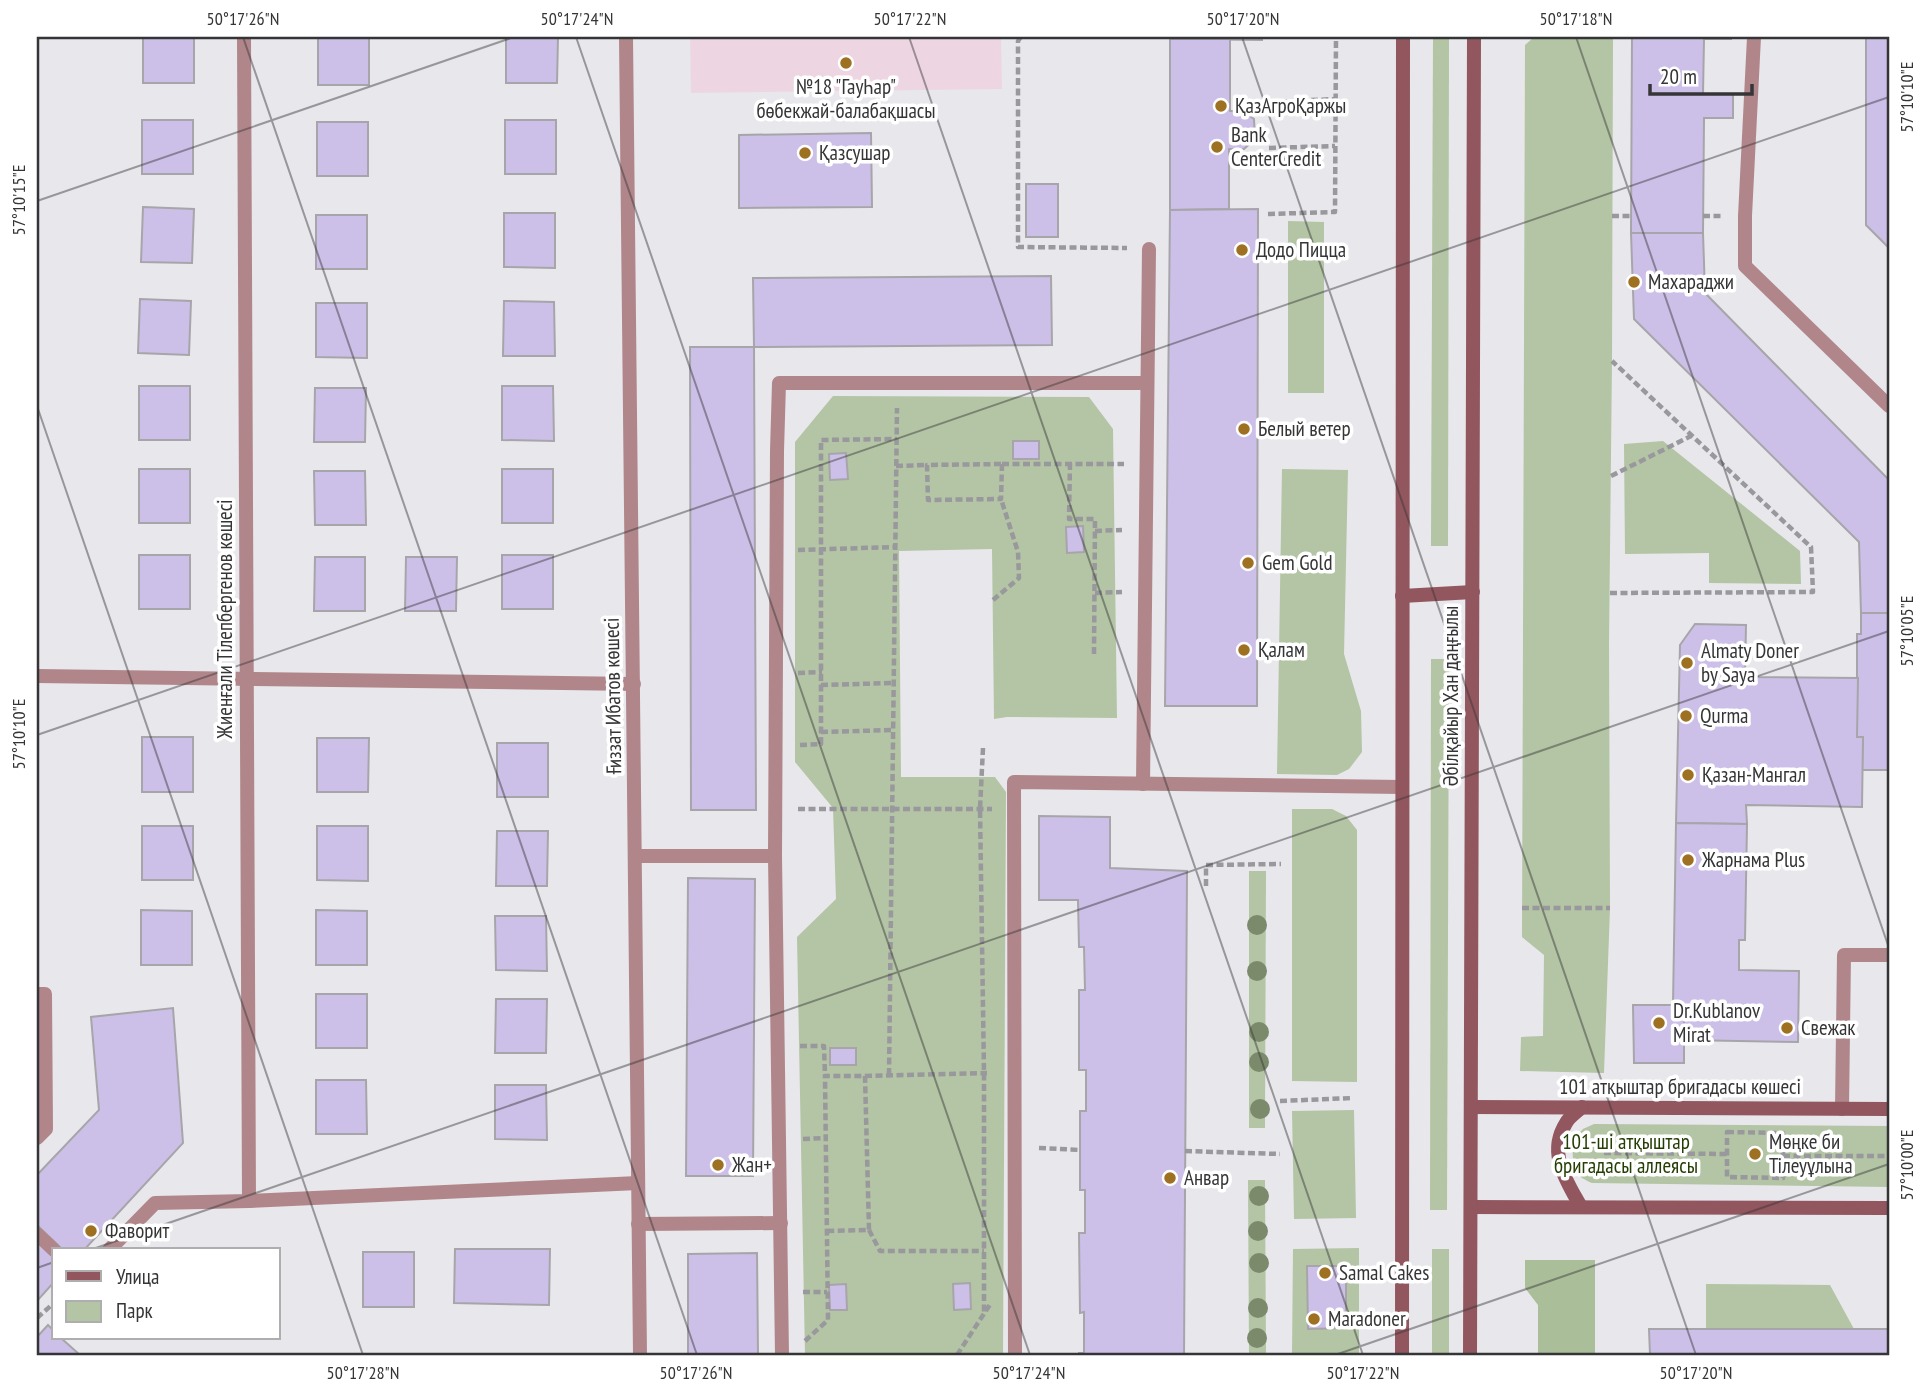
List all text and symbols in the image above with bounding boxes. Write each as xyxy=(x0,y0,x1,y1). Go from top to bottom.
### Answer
text: 50°17'26"N xyxy=(207,7,279,30)
text: 50°17'24"N xyxy=(541,7,613,30)
text: 50°17'22"N xyxy=(874,7,946,30)
text: 50°17'20"N xyxy=(1207,7,1279,30)
text: 50°17'18"N xyxy=(1540,7,1612,30)
scale bar xyxy=(1650,52,1751,96)
marker: №18 "ГауҺар" бөбекжай-балабақшасы xyxy=(838,55,854,71)
text: 57°10'10"E xyxy=(1895,62,1918,132)
text: 20 m xyxy=(1660,63,1697,90)
place label: №18 "ГауҺар" бөбекжай-балабақшасы xyxy=(756,73,936,124)
place label: ҚазАгроҚаржы xyxy=(1235,92,1346,119)
marker: ҚазАгроҚаржы xyxy=(1213,98,1229,114)
place label: Bank CenterCredit xyxy=(1231,121,1321,172)
place label: Қазсушар xyxy=(819,139,891,166)
marker: Bank CenterCredit xyxy=(1209,139,1225,155)
marker: Қазсушар xyxy=(797,145,813,161)
text: 57°10'15"E xyxy=(7,165,30,235)
place label: Додо Пицца xyxy=(1256,236,1346,263)
marker: Додо Пицца xyxy=(1234,242,1250,258)
place label: Махараджи xyxy=(1648,268,1734,295)
marker: Махараджи xyxy=(1626,274,1642,290)
place label: Белый ветер xyxy=(1258,415,1351,442)
marker: Белый ветер xyxy=(1236,421,1252,437)
street label: Жиенғали Тілепбергенов көшесі xyxy=(211,499,238,740)
place label: Gem Gold xyxy=(1262,549,1333,576)
marker: Gem Gold xyxy=(1240,555,1256,571)
text: 57°10'05"E xyxy=(1895,596,1918,666)
street label: Әбілқайыр Хан даңғылы xyxy=(1437,606,1464,786)
street label: Ғиззат Ибатов көшесі xyxy=(598,617,627,775)
place label: Қалам xyxy=(1258,636,1305,663)
place label: Almaty Doner by Saya xyxy=(1701,637,1799,688)
marker: Қалам xyxy=(1236,642,1252,658)
marker: Almaty Doner by Saya xyxy=(1679,655,1695,671)
text: 57°10'10"E xyxy=(7,699,30,769)
place label: Qurma xyxy=(1700,702,1748,729)
marker: Qurma xyxy=(1678,708,1694,724)
place label: Қазан-Мангал xyxy=(1702,761,1806,788)
marker: Қазан-Мангал xyxy=(1680,767,1696,783)
place label: Жарнама Plus xyxy=(1701,846,1805,873)
marker: Жарнама Plus xyxy=(1680,852,1696,868)
place label: Dr.Kublanov Mirat xyxy=(1673,997,1761,1048)
place label: Свежак xyxy=(1801,1014,1855,1041)
marker: Dr.Kublanov Mirat xyxy=(1651,1015,1667,1031)
marker: Свежак xyxy=(1779,1020,1795,1036)
street label: 101 атқыштар бригадасы көшесі xyxy=(1559,1073,1801,1100)
park label: 101-ші атқыштар бригадасы аллеясы xyxy=(1554,1128,1698,1179)
place label: Мөңке би Тілеуұлына xyxy=(1769,1128,1853,1179)
text: 57°10'00"E xyxy=(1895,1130,1918,1200)
marker: Мөңке би Тілеуұлына xyxy=(1747,1146,1763,1162)
place label: Жан+ xyxy=(731,1151,772,1178)
marker: Жан+ xyxy=(710,1157,726,1173)
place label: Анвар xyxy=(1184,1164,1229,1191)
marker: Анвар xyxy=(1162,1170,1178,1186)
place label: Фаворит xyxy=(105,1217,170,1244)
marker: Фаворит xyxy=(83,1223,99,1239)
legend xyxy=(52,1248,280,1340)
place label: Samal Cakes xyxy=(1339,1259,1429,1286)
text: Улица xyxy=(116,1263,159,1290)
marker: Samal Cakes xyxy=(1317,1265,1333,1281)
text: Парк xyxy=(116,1297,153,1324)
place label: Maradoner xyxy=(1328,1305,1406,1332)
marker: Maradoner xyxy=(1306,1311,1322,1327)
text: 50°17'28"N xyxy=(327,1361,399,1384)
text: 50°17'26"N xyxy=(660,1361,732,1384)
text: 50°17'24"N xyxy=(993,1361,1065,1384)
text: 50°17'22"N xyxy=(1327,1361,1399,1384)
text: 50°17'20"N xyxy=(1660,1361,1732,1384)

